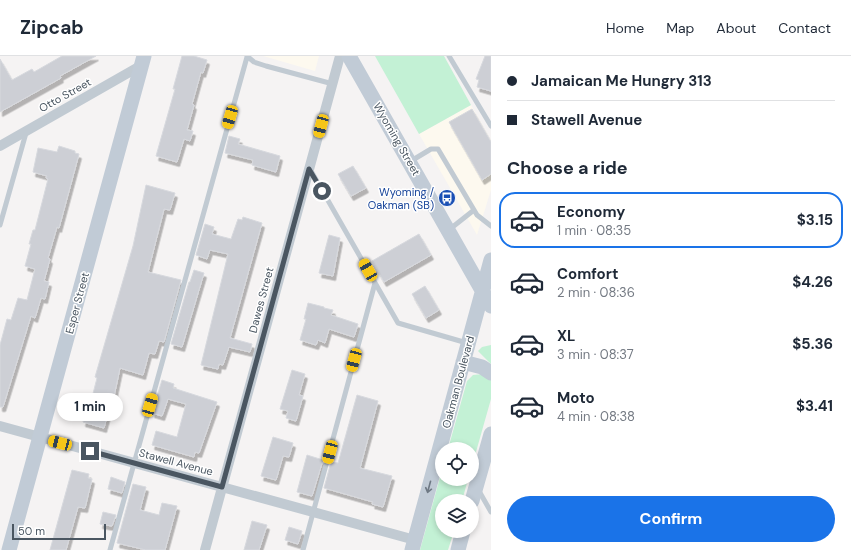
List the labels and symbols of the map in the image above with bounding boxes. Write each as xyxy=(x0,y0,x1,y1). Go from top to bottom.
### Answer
street label: Otto Street xyxy=(36,75,94,115)
street label: Wyoming Street xyxy=(370,100,424,178)
car xyxy=(221,104,239,130)
car xyxy=(312,113,330,139)
route start xyxy=(313,182,331,200)
place label: Wyoming / Oakman (SB) xyxy=(368,185,434,212)
bus stop icon: Wyoming / Oakman (SB) xyxy=(437,188,457,208)
car xyxy=(357,257,379,283)
street label: Dawes Street xyxy=(246,266,276,334)
street label: Esper Street xyxy=(62,271,92,335)
street label: Oakman Boulevard xyxy=(439,334,477,430)
car xyxy=(345,347,363,373)
car xyxy=(141,392,159,418)
callout: 1 min xyxy=(57,393,123,421)
car xyxy=(47,434,73,452)
car xyxy=(321,439,339,465)
route end xyxy=(81,442,99,460)
street label: Stawell Avenue xyxy=(137,445,215,479)
one-way arrow xyxy=(425,480,432,493)
scale bar xyxy=(12,522,106,541)

